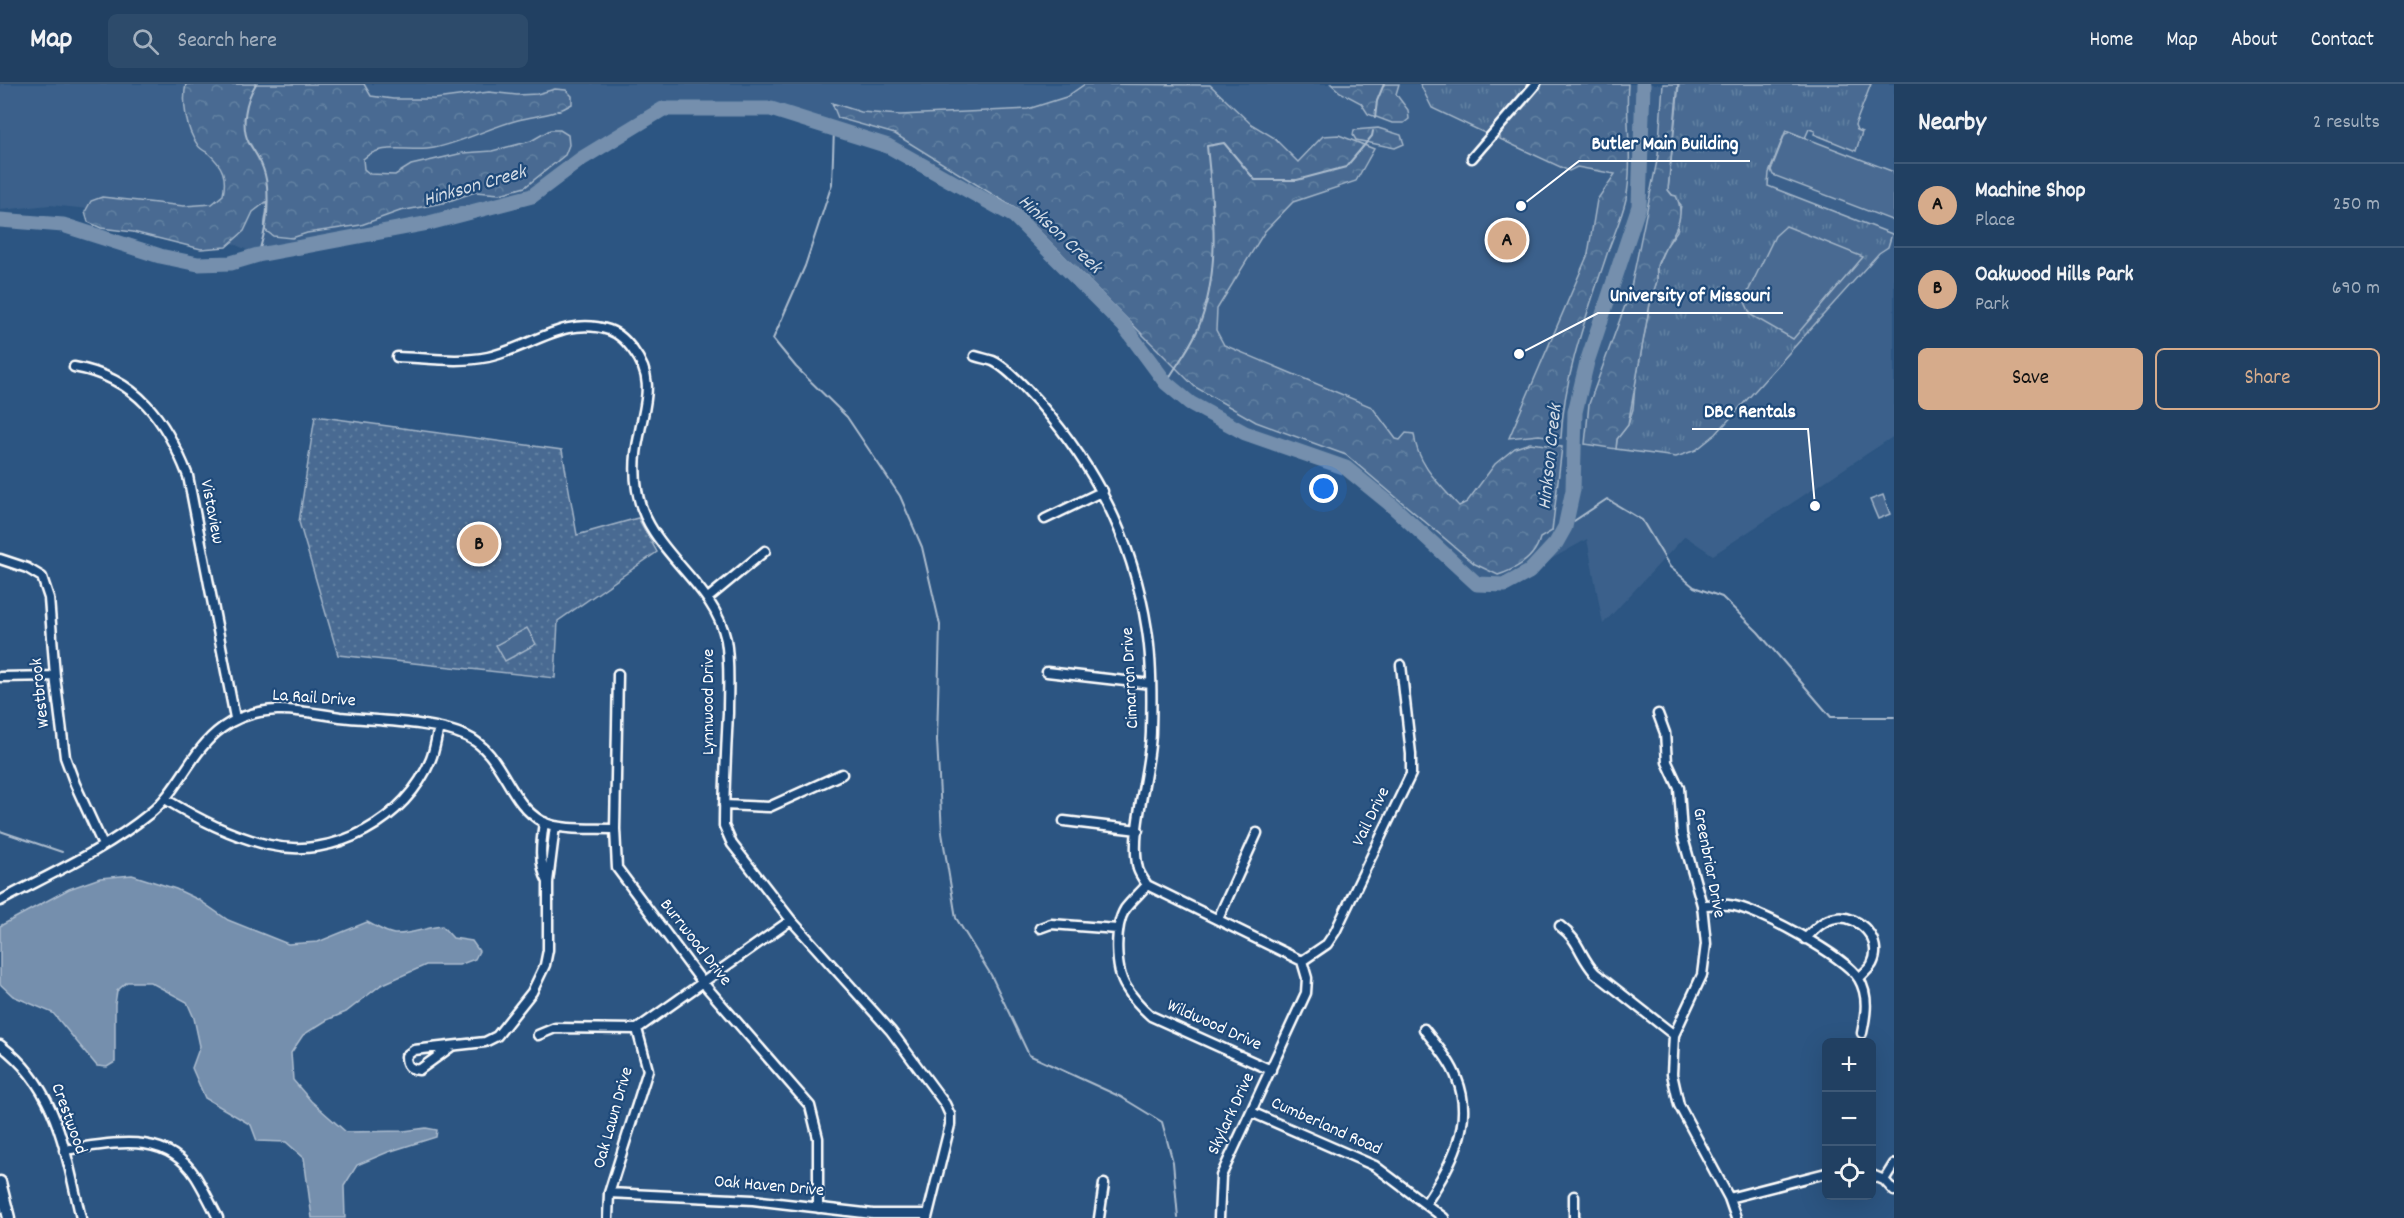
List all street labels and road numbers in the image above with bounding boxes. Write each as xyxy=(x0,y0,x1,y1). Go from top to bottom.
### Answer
street label: Vistaview xyxy=(193,478,229,546)
street label: Cimarron Drive xyxy=(1116,627,1146,729)
street label: Lynnwood Drive xyxy=(697,649,722,755)
street label: Westbrook xyxy=(25,657,57,729)
street label: La Rail Drive xyxy=(271,684,357,714)
street label: Vail Drive xyxy=(1347,783,1397,851)
street label: Greenbriar Drive xyxy=(1685,806,1731,920)
street label: Burrwood Drive xyxy=(653,894,737,992)
street label: Wildwood Drive xyxy=(1163,994,1265,1058)
street label: Oak Lawn Drive xyxy=(588,1064,640,1172)
street label: Skylark Drive xyxy=(1202,1069,1262,1159)
street label: Crestwood xyxy=(44,1080,92,1158)
street label: Cumberland Road xyxy=(1267,1091,1385,1163)
street label: Oak Haven Drive xyxy=(713,1170,825,1204)

